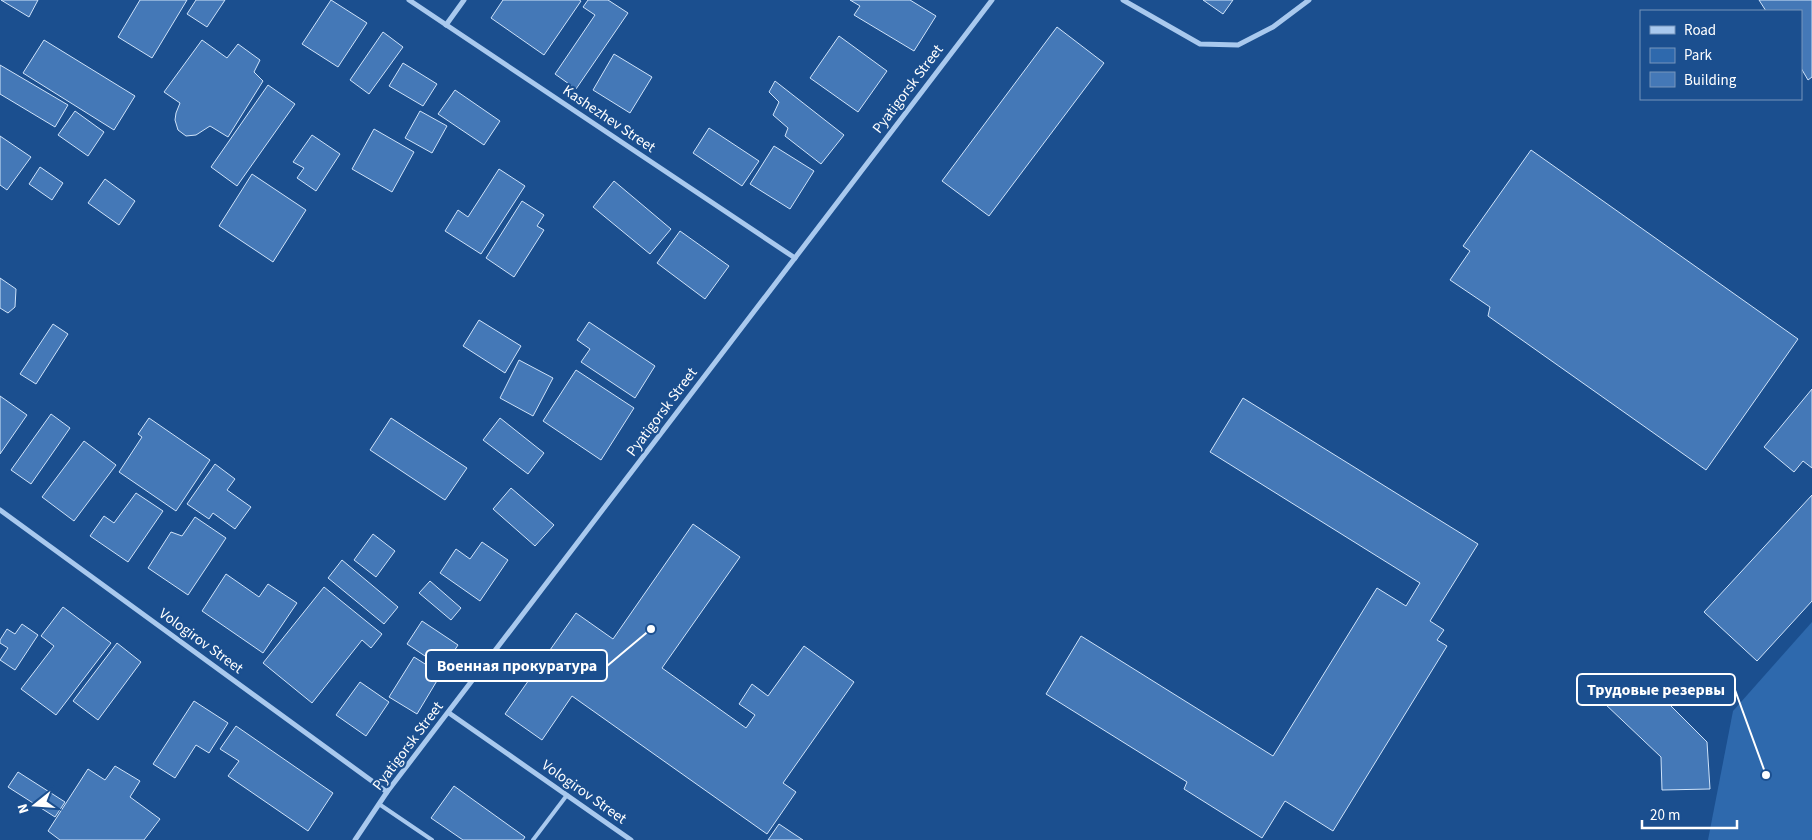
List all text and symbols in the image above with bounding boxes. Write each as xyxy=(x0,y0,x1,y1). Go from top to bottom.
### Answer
legend xyxy=(1640,10,1802,100)
text: Road xyxy=(1684,20,1716,41)
street label: Pyatigorsk Street xyxy=(868,40,948,138)
text: Park xyxy=(1684,45,1713,66)
text: Building xyxy=(1684,70,1737,91)
street label: Kashezhev Street xyxy=(558,80,660,158)
street label: Pyatigorsk Street xyxy=(622,363,702,461)
street label: Vologirov Street xyxy=(155,603,247,679)
callout: Военная прокуратура xyxy=(426,650,607,681)
text: Военная прокуратура xyxy=(437,655,597,677)
callout: Трудовые резервы xyxy=(1577,674,1735,705)
text: Трудовые резервы xyxy=(1587,679,1725,701)
street label: Pyatigorsk Street xyxy=(368,697,448,795)
street label: Vologirov Street xyxy=(537,755,631,829)
north arrow xyxy=(10,780,60,830)
scale bar xyxy=(1642,798,1737,830)
text: N xyxy=(13,801,34,816)
text: 20 m xyxy=(1650,805,1680,826)

